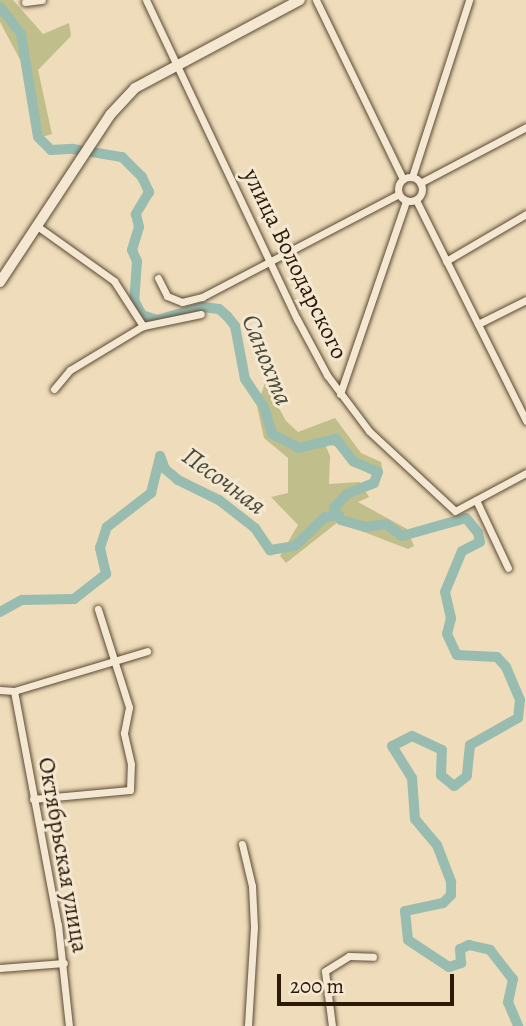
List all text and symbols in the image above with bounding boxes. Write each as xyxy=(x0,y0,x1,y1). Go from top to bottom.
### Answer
street label: улица Володарского xyxy=(236,164,354,364)
water label: Санохта xyxy=(235,310,299,410)
water label: Песочная xyxy=(176,440,272,522)
street label: Октябрьская улица xyxy=(32,755,94,955)
scale bar xyxy=(281,960,458,1004)
text: 200 m xyxy=(290,972,344,1000)

